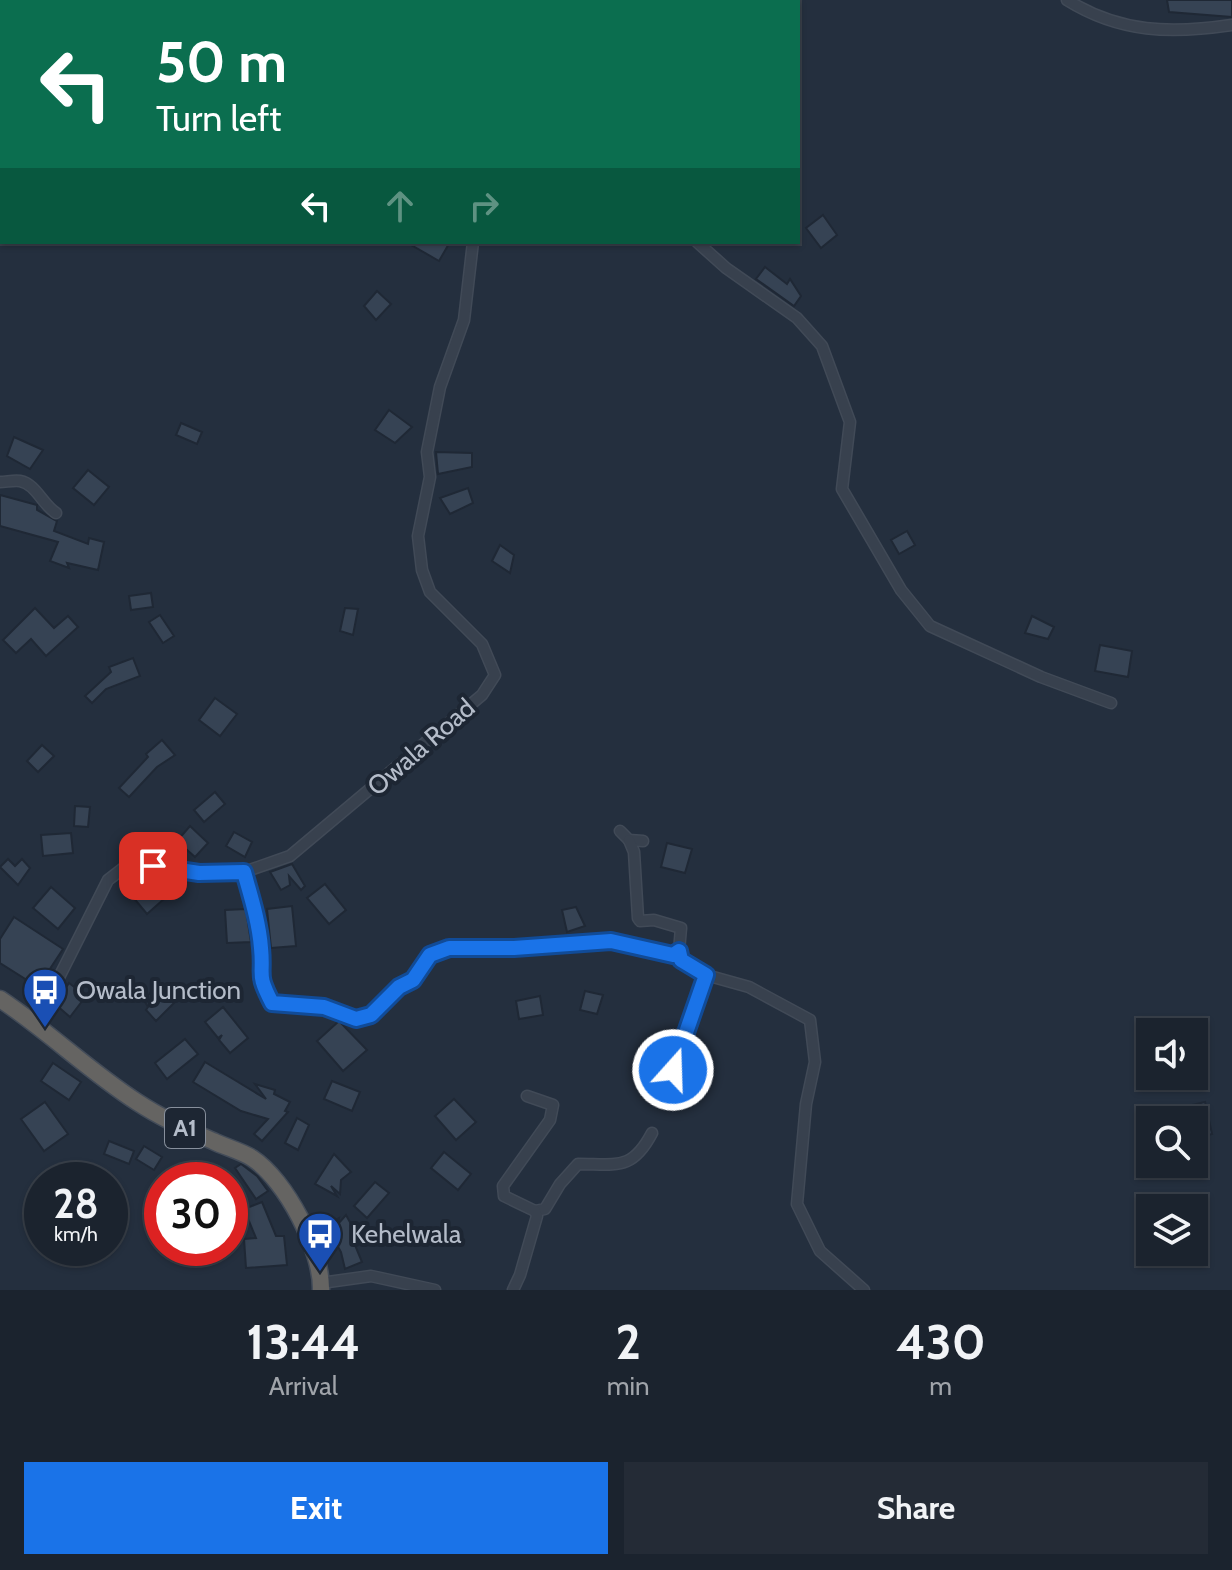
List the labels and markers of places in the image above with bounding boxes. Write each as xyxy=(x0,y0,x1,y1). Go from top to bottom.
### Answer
pin xyxy=(119,832,187,900)
bus stop icon: Owala Junction xyxy=(21,966,69,1029)
place label: Owala Junction xyxy=(76,974,241,1006)
bus stop icon: Kehelwala xyxy=(296,1210,344,1273)
place label: Kehelwala xyxy=(351,1218,462,1250)

